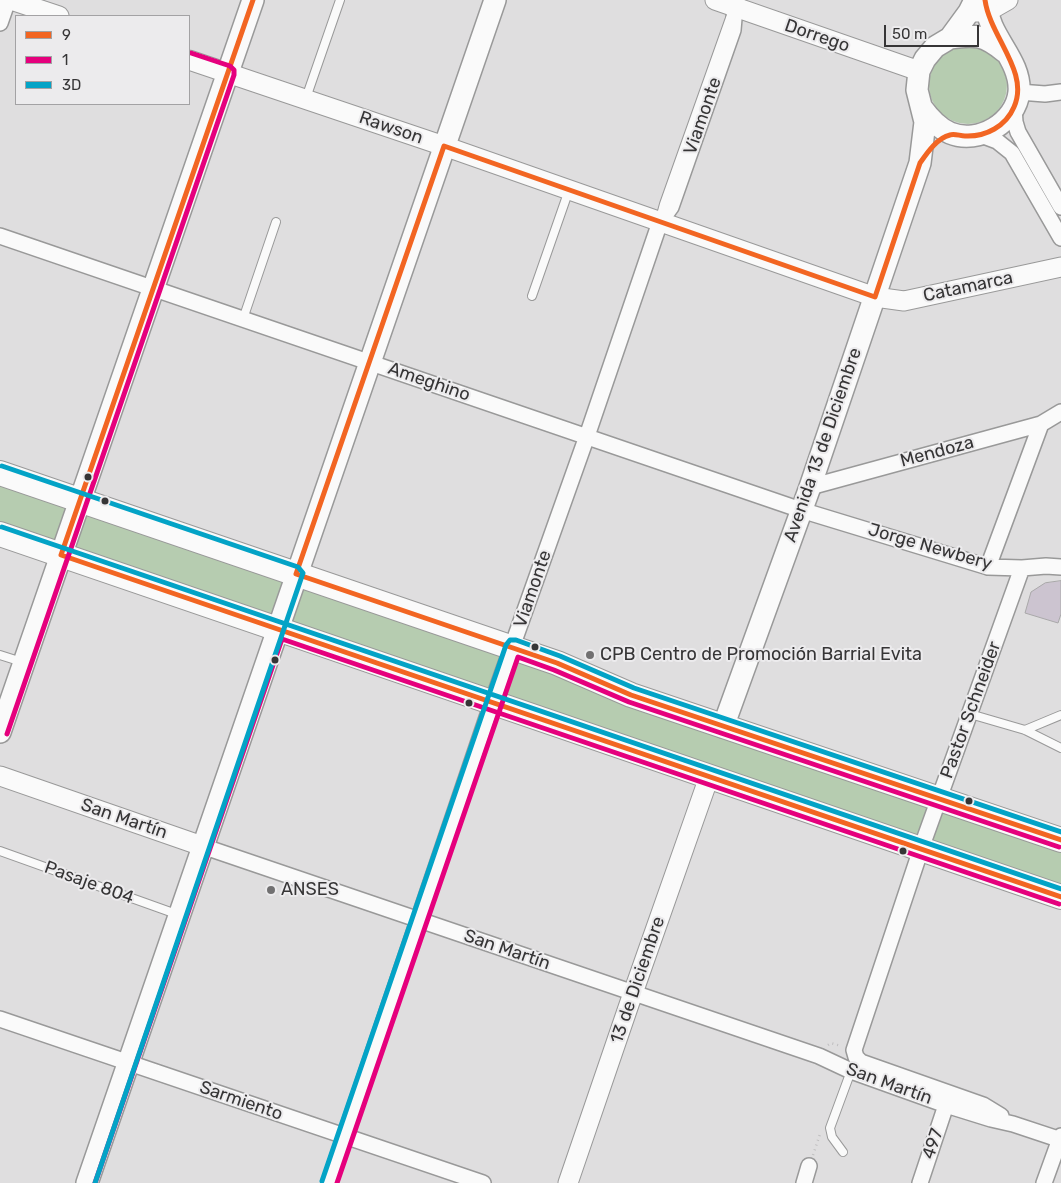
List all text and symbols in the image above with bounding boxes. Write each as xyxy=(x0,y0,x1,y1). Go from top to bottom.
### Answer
legend xyxy=(15,15,190,105)
street label: Dorrego xyxy=(782,15,852,57)
scale bar xyxy=(886,15,981,47)
text: 50 m xyxy=(892,25,927,43)
text: 9 xyxy=(62,26,71,44)
text: 1 xyxy=(62,51,68,69)
street label: Viamonte xyxy=(680,75,726,157)
text: 3D xyxy=(62,76,81,94)
street label: Rawson xyxy=(356,107,426,149)
street label: Catamarca xyxy=(921,267,1015,307)
street label: Avenida 13 de Diciembre xyxy=(780,345,866,545)
street label: Ameghino xyxy=(385,358,473,406)
street label: Mendoza xyxy=(898,432,976,472)
unlabelled marker xyxy=(83,472,93,482)
unlabelled marker xyxy=(100,496,110,506)
street label: Jorge Newbery xyxy=(866,519,994,575)
street label: Viamonte xyxy=(510,548,556,630)
street label: Pastor Schneider xyxy=(936,639,1006,781)
unlabelled marker xyxy=(530,642,540,652)
place label: CPB Centro de Promoción Barrial Evita xyxy=(600,644,922,666)
marker: CPB Centro de Promoción Barrial Evita xyxy=(584,649,596,661)
unlabelled marker xyxy=(270,655,280,665)
unlabelled marker xyxy=(464,698,474,708)
street label: San Martín xyxy=(78,794,170,844)
unlabelled marker xyxy=(964,796,974,806)
unlabelled marker xyxy=(898,846,908,856)
street label: Pasaje 804 xyxy=(41,857,137,909)
place label: ANSES xyxy=(281,879,339,901)
marker: ANSES xyxy=(265,884,277,896)
street label: 13 de Diciembre xyxy=(606,914,670,1046)
street label: San Martín xyxy=(461,925,553,975)
street label: San Martín xyxy=(843,1058,935,1110)
street label: Sarmiento xyxy=(197,1077,285,1125)
street label: 497 xyxy=(918,1126,948,1162)

